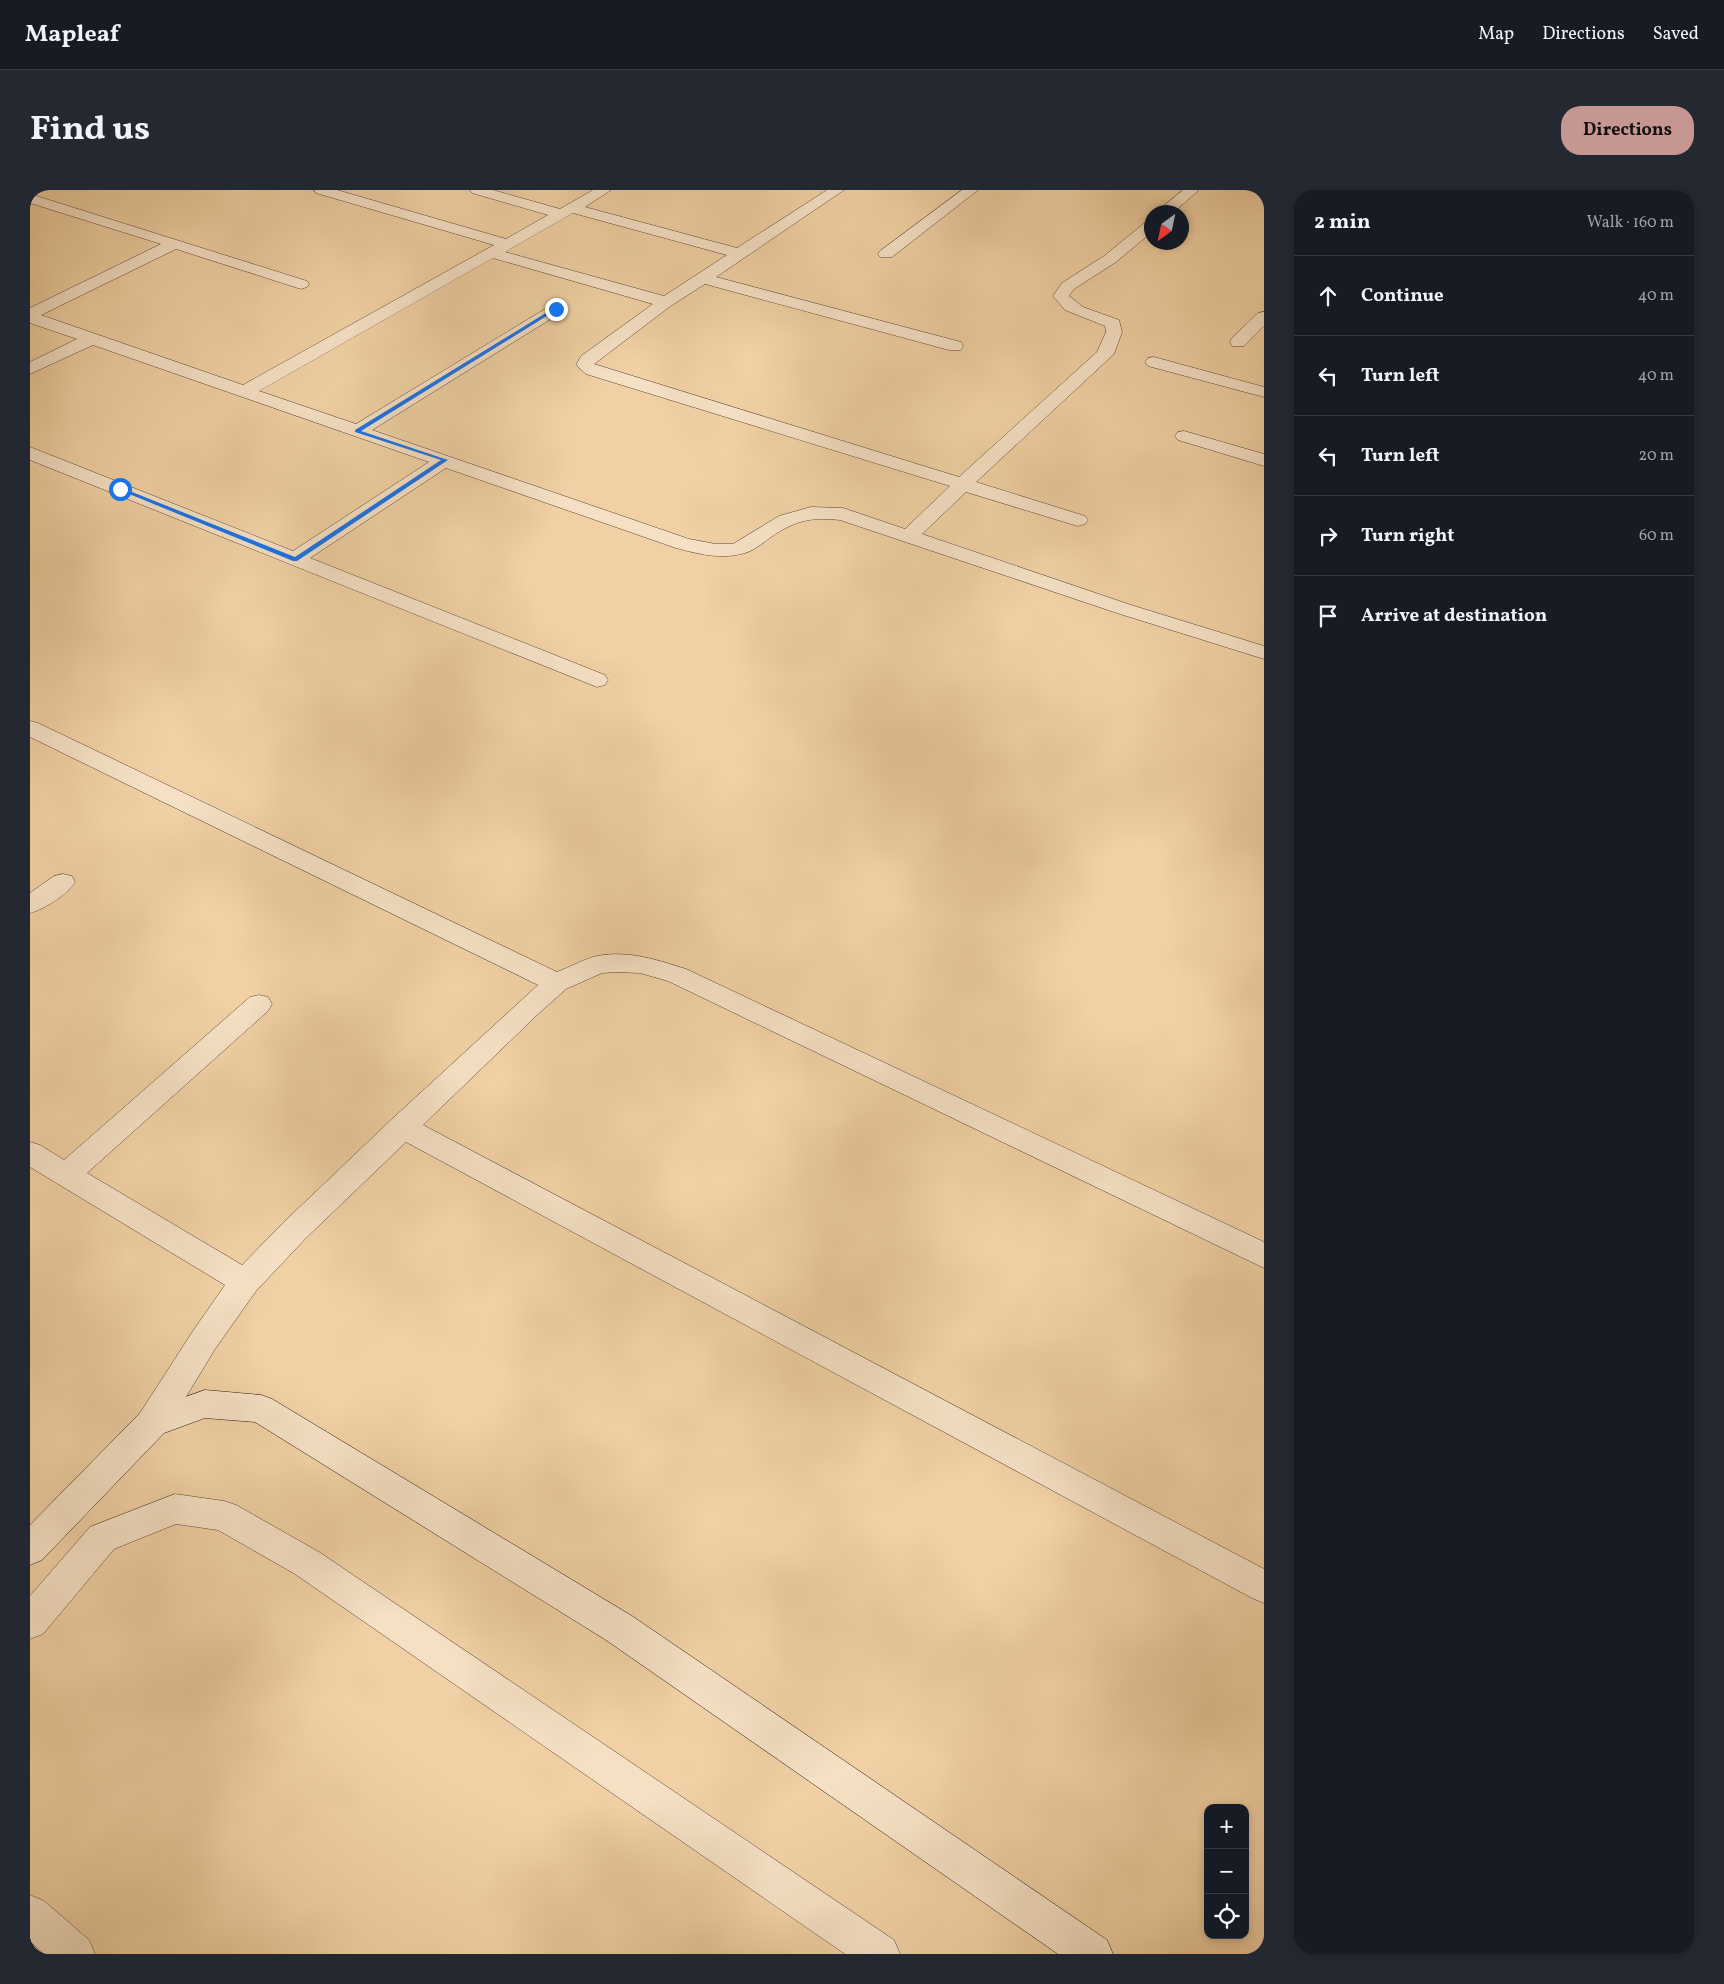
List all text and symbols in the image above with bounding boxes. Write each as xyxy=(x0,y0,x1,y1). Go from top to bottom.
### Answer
text: Mapleaf xyxy=(25,18,119,52)
text: Map xyxy=(1478,22,1514,47)
text: Directions xyxy=(1542,22,1625,47)
text: Saved xyxy=(1653,22,1699,47)
text: Find us xyxy=(30,106,150,154)
button: Directions xyxy=(1561,106,1694,155)
north arrow xyxy=(1144,205,1189,250)
text: 2 min xyxy=(1314,208,1371,237)
text: Walk · 160 m xyxy=(1587,212,1674,234)
icon: ahead xyxy=(1314,282,1342,310)
text: Continue xyxy=(1361,283,1444,309)
text: 40 m xyxy=(1638,285,1674,307)
route end xyxy=(545,298,568,321)
icon: left xyxy=(1314,362,1342,390)
text: Turn left xyxy=(1361,363,1440,389)
text: 40 m xyxy=(1638,365,1674,387)
icon: left xyxy=(1314,442,1342,470)
text: Turn left xyxy=(1361,443,1440,469)
text: 20 m xyxy=(1639,445,1674,467)
route start xyxy=(109,478,132,501)
icon: right xyxy=(1314,522,1342,550)
text: Turn right xyxy=(1361,523,1454,549)
text: 60 m xyxy=(1639,525,1674,547)
icon: arrive xyxy=(1314,602,1342,630)
text: Arrive at destination xyxy=(1361,603,1547,629)
map controls xyxy=(1204,1804,1249,1939)
button: + xyxy=(1204,1804,1249,1849)
button: − xyxy=(1204,1849,1249,1894)
button: locate xyxy=(1204,1894,1249,1939)

